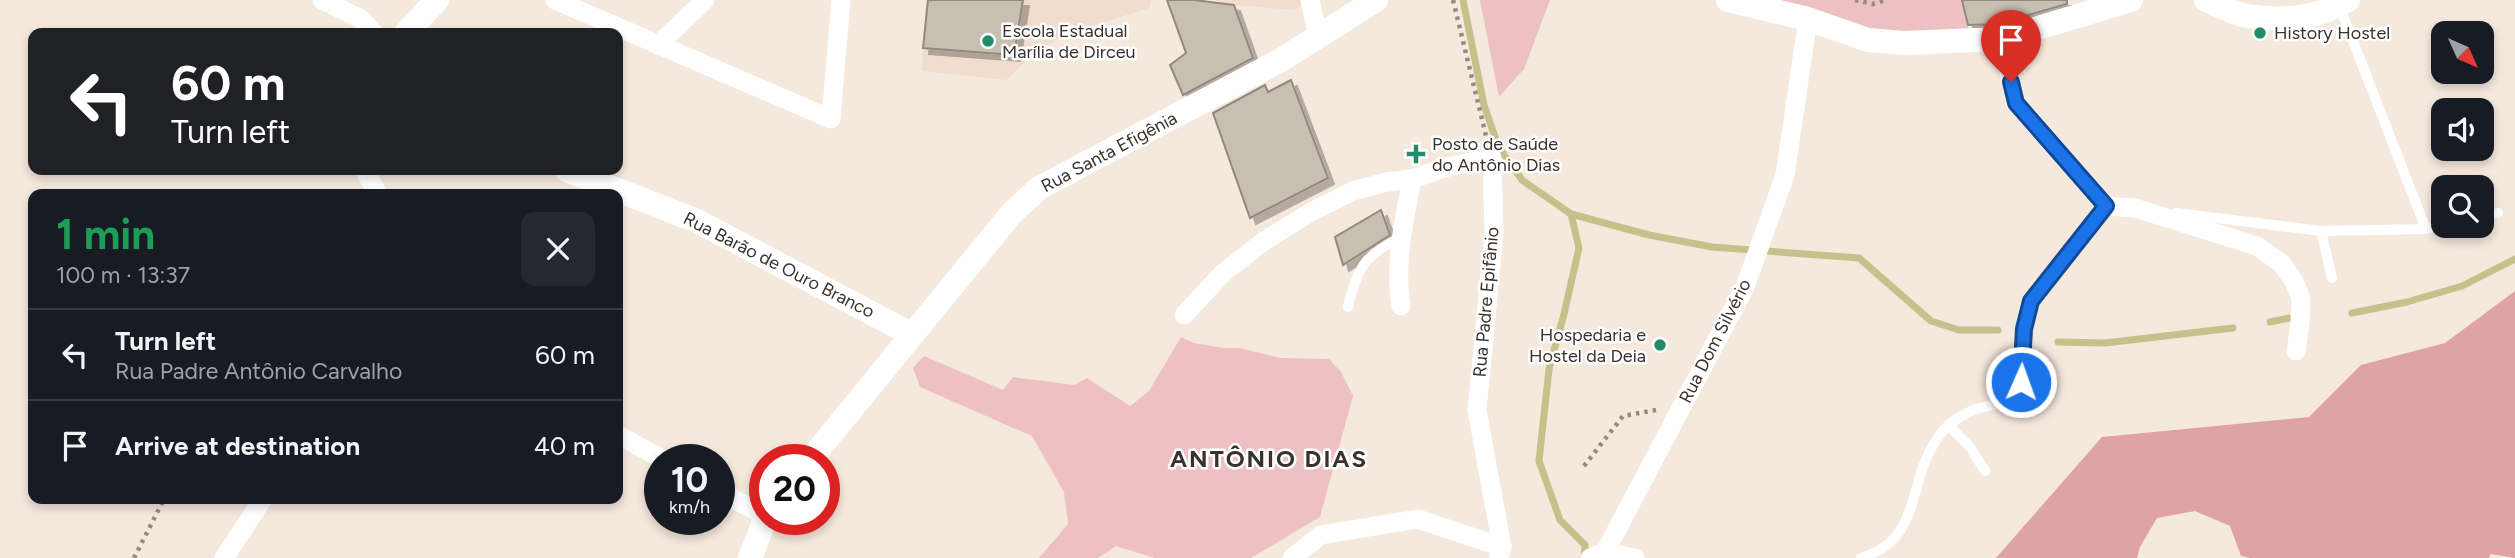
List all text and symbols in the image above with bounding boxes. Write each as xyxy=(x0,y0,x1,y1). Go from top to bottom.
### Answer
pin xyxy=(1981,10,2041,82)
place label: Escola Estadual Marília de Dirceu xyxy=(1002,20,1136,63)
icon: arrive xyxy=(1992,21,2030,59)
north arrow xyxy=(2431,21,2494,84)
map controls xyxy=(2431,21,2494,238)
place label: History Hostel xyxy=(2274,22,2390,44)
marker: History Hostel xyxy=(2252,25,2268,41)
marker: Escola Estadual Marília de Dirceu xyxy=(980,33,996,49)
text: 60 m xyxy=(171,53,286,112)
icon: left xyxy=(56,56,147,147)
button: sound xyxy=(2431,98,2494,161)
street label: Rua Santa Efigênia xyxy=(1037,107,1181,197)
text: Turn left xyxy=(171,113,290,151)
place label: Posto de Saúde do Antônio Dias xyxy=(1432,133,1560,176)
marker: Posto de Saúde do Antônio Dias xyxy=(1406,144,1426,164)
button: search xyxy=(2431,175,2494,238)
street label: Rua Barão de Ouro Branco xyxy=(680,207,878,323)
text: 1 min xyxy=(56,209,155,260)
button: close xyxy=(521,212,595,286)
street label: Rua Padre Epifânio xyxy=(1468,226,1504,378)
text: 100 m · 13:37 xyxy=(56,261,190,289)
street label: Rua Dom Silvério xyxy=(1674,275,1756,407)
place label: Hospedaria e Hostel da Deia xyxy=(1529,324,1646,367)
text: Turn left xyxy=(115,325,216,357)
icon: left xyxy=(56,336,94,374)
marker: Hospedaria e Hostel da Deia xyxy=(1652,337,1668,353)
text: 60 m xyxy=(535,339,595,371)
position arrow xyxy=(1984,345,2058,419)
text: Rua Padre Antônio Carvalho xyxy=(115,357,402,385)
icon: arrive xyxy=(56,427,94,465)
text: Arrive at destination xyxy=(115,430,360,462)
text: 40 m xyxy=(534,430,595,462)
speed limit sign: 20 xyxy=(749,444,840,535)
district label: ANTÔNIO DIAS xyxy=(1170,444,1368,473)
text: 10 xyxy=(671,459,708,501)
text: km/h xyxy=(669,496,710,518)

